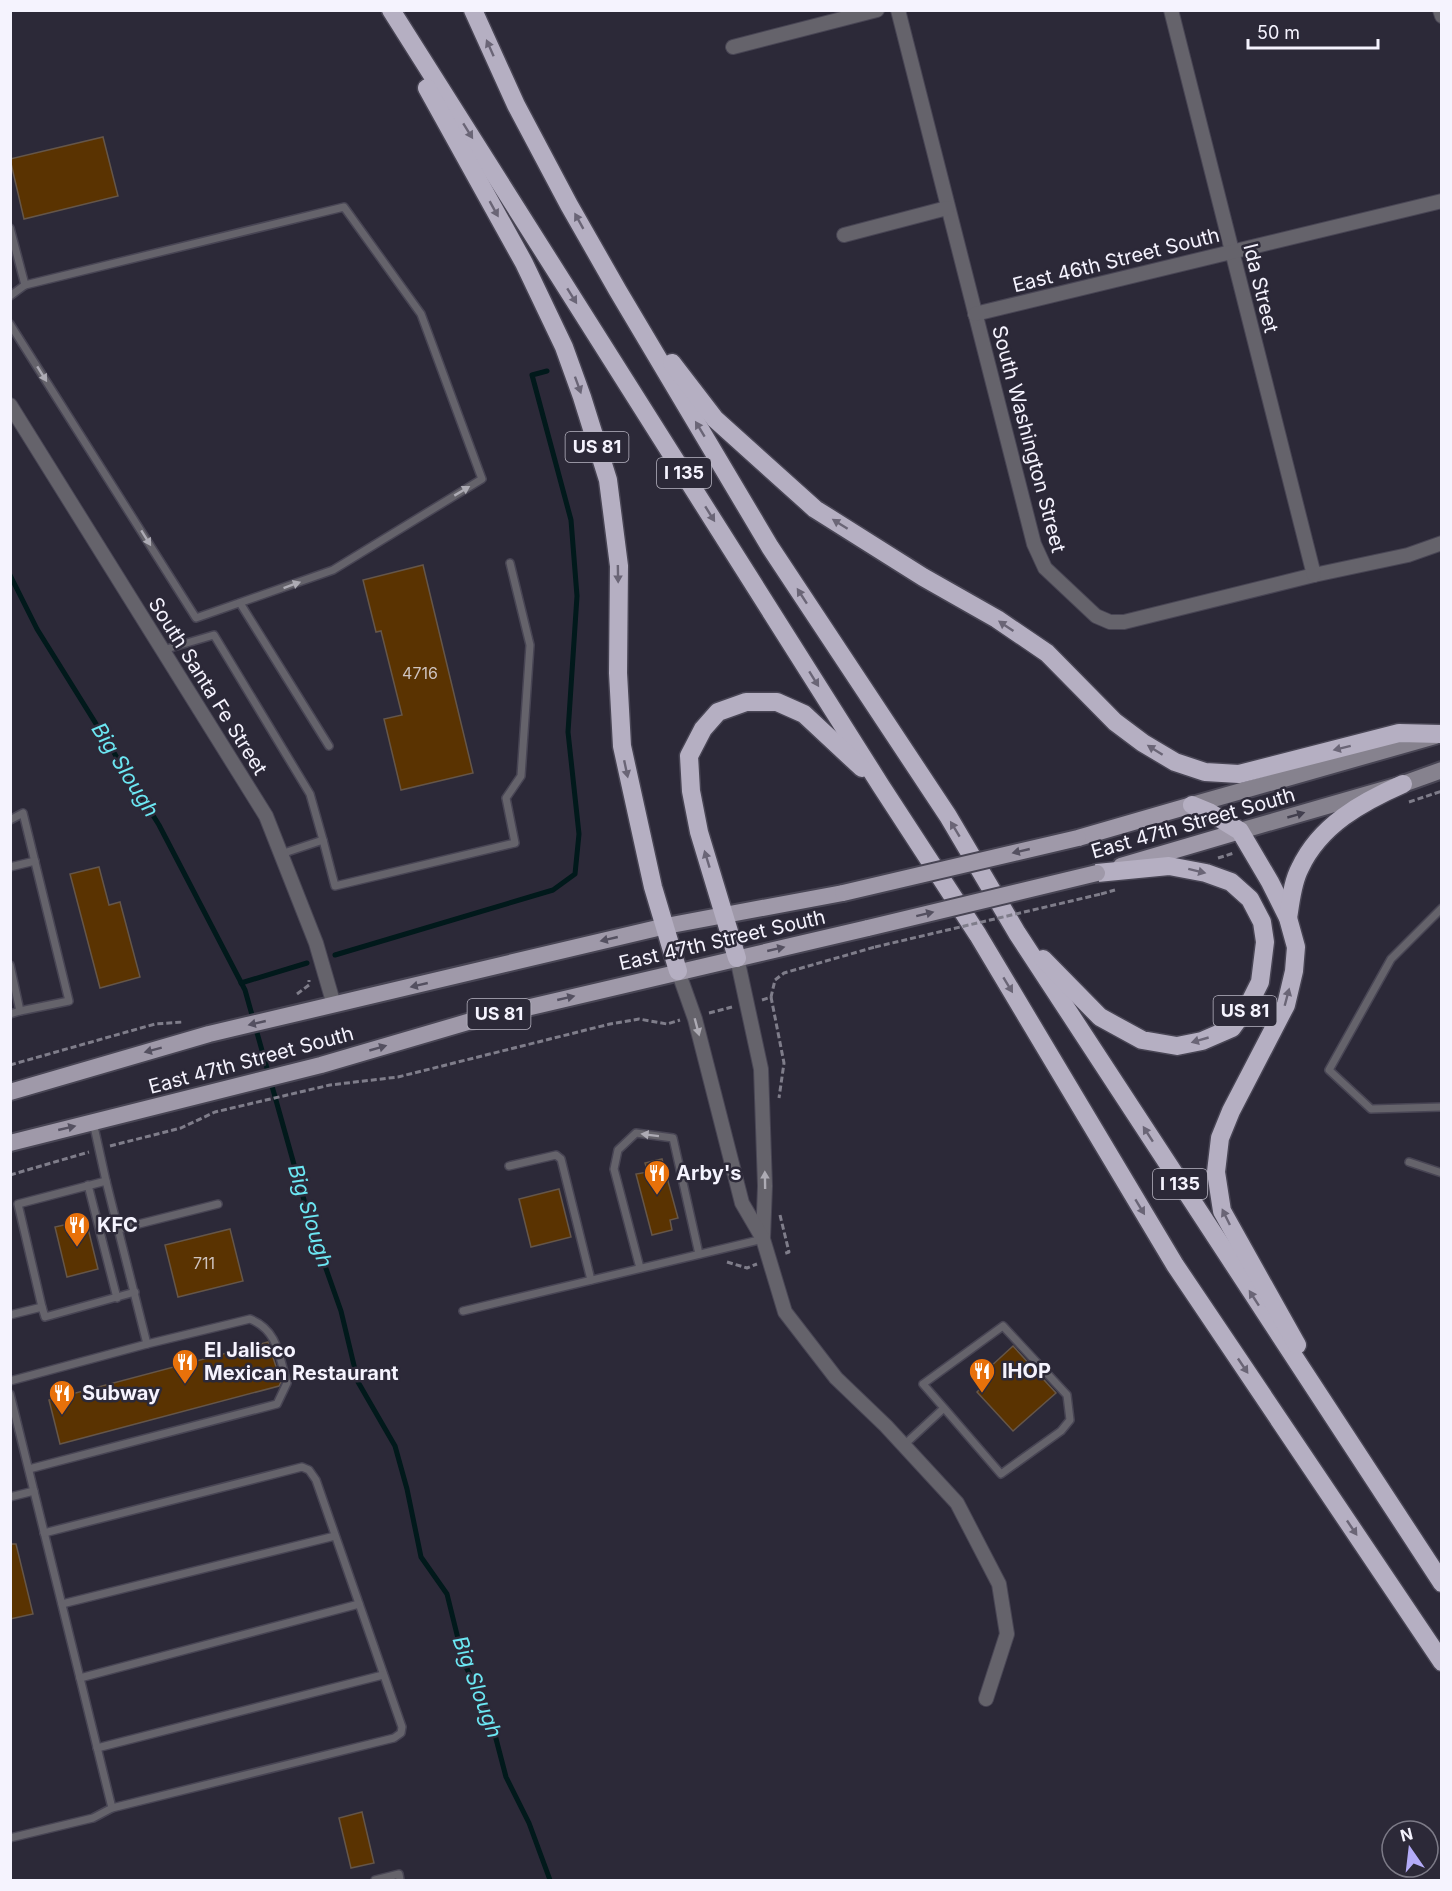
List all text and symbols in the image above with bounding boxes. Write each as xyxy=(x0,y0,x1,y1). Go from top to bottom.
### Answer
scale bar xyxy=(1248,12,1378,50)
text: 50 m xyxy=(1257,22,1300,43)
one-way arrow xyxy=(485,38,495,56)
one-way arrow xyxy=(462,123,473,139)
one-way arrow xyxy=(489,201,499,218)
one-way arrow xyxy=(573,213,584,229)
street label: East 46th Street South xyxy=(1010,223,1222,297)
street label: Ida Street xyxy=(1238,241,1284,335)
one-way arrow xyxy=(566,287,577,304)
street label: South Washington Street xyxy=(987,323,1071,556)
one-way arrow xyxy=(36,366,47,382)
one-way arrow xyxy=(573,376,583,394)
one-way arrow xyxy=(695,421,706,437)
road number: US 81 xyxy=(566,432,628,462)
road number: I 135 xyxy=(657,458,711,488)
one-way arrow xyxy=(454,486,470,497)
one-way arrow xyxy=(704,505,716,521)
one-way arrow xyxy=(831,519,848,530)
one-way arrow xyxy=(140,530,152,546)
one-way arrow xyxy=(614,565,623,584)
one-way arrow xyxy=(283,580,301,589)
one-way arrow xyxy=(796,588,808,604)
street label: South Santa Fe Street xyxy=(144,593,273,780)
one-way arrow xyxy=(998,621,1014,632)
house number: 4716 xyxy=(402,663,438,683)
one-way arrow xyxy=(808,671,819,687)
water label: Big Slough xyxy=(87,718,164,822)
one-way arrow xyxy=(1333,743,1351,753)
one-way arrow xyxy=(1147,745,1163,756)
one-way arrow xyxy=(622,759,632,778)
street label: East 47th Street South xyxy=(1088,782,1298,864)
one-way arrow xyxy=(1287,810,1305,819)
one-way arrow xyxy=(950,821,961,837)
one-way arrow xyxy=(1011,847,1030,856)
one-way arrow xyxy=(702,850,711,868)
one-way arrow xyxy=(1188,866,1206,876)
street label: East 47th Street South xyxy=(616,905,828,975)
one-way arrow xyxy=(915,909,934,919)
one-way arrow xyxy=(600,935,618,945)
one-way arrow xyxy=(767,944,786,953)
one-way arrow xyxy=(1003,977,1014,993)
one-way arrow xyxy=(410,980,428,990)
one-way arrow xyxy=(1283,988,1293,1007)
one-way arrow xyxy=(557,993,575,1003)
road number: US 81 xyxy=(1214,996,1276,1026)
road number: US 81 xyxy=(468,999,530,1029)
one-way arrow xyxy=(692,1018,702,1036)
one-way arrow xyxy=(248,1019,267,1029)
street label: East 47th Street South xyxy=(146,1021,356,1099)
one-way arrow xyxy=(1191,1036,1209,1045)
one-way arrow xyxy=(369,1043,387,1052)
one-way arrow xyxy=(144,1046,162,1055)
one-way arrow xyxy=(58,1123,76,1133)
one-way arrow xyxy=(1142,1126,1153,1142)
one-way arrow xyxy=(640,1130,659,1140)
restaurant icon: Arby's xyxy=(642,1158,672,1196)
water label: Big Slough xyxy=(283,1161,338,1270)
place label: Arby's xyxy=(676,1161,742,1185)
road number: I 135 xyxy=(1153,1169,1207,1199)
one-way arrow xyxy=(760,1171,770,1190)
one-way arrow xyxy=(1135,1199,1145,1216)
one-way arrow xyxy=(1221,1208,1231,1225)
restaurant icon: KFC xyxy=(62,1210,92,1248)
place label: KFC xyxy=(97,1213,138,1237)
house number: 711 xyxy=(193,1253,215,1273)
one-way arrow xyxy=(1248,1290,1260,1306)
place label: El Jalisco Mexican Restaurant xyxy=(204,1338,399,1385)
restaurant icon: El Jalisco Mexican Restaurant xyxy=(170,1347,200,1385)
restaurant icon: IHOP xyxy=(967,1356,997,1394)
one-way arrow xyxy=(1237,1358,1248,1374)
place label: IHOP xyxy=(1002,1359,1051,1383)
restaurant icon: Subway xyxy=(47,1378,77,1416)
place label: Subway xyxy=(82,1381,160,1405)
one-way arrow xyxy=(1346,1520,1357,1536)
water label: Big Slough xyxy=(448,1633,507,1741)
north arrow xyxy=(1380,1819,1440,1879)
text: N xyxy=(1398,1823,1415,1846)

